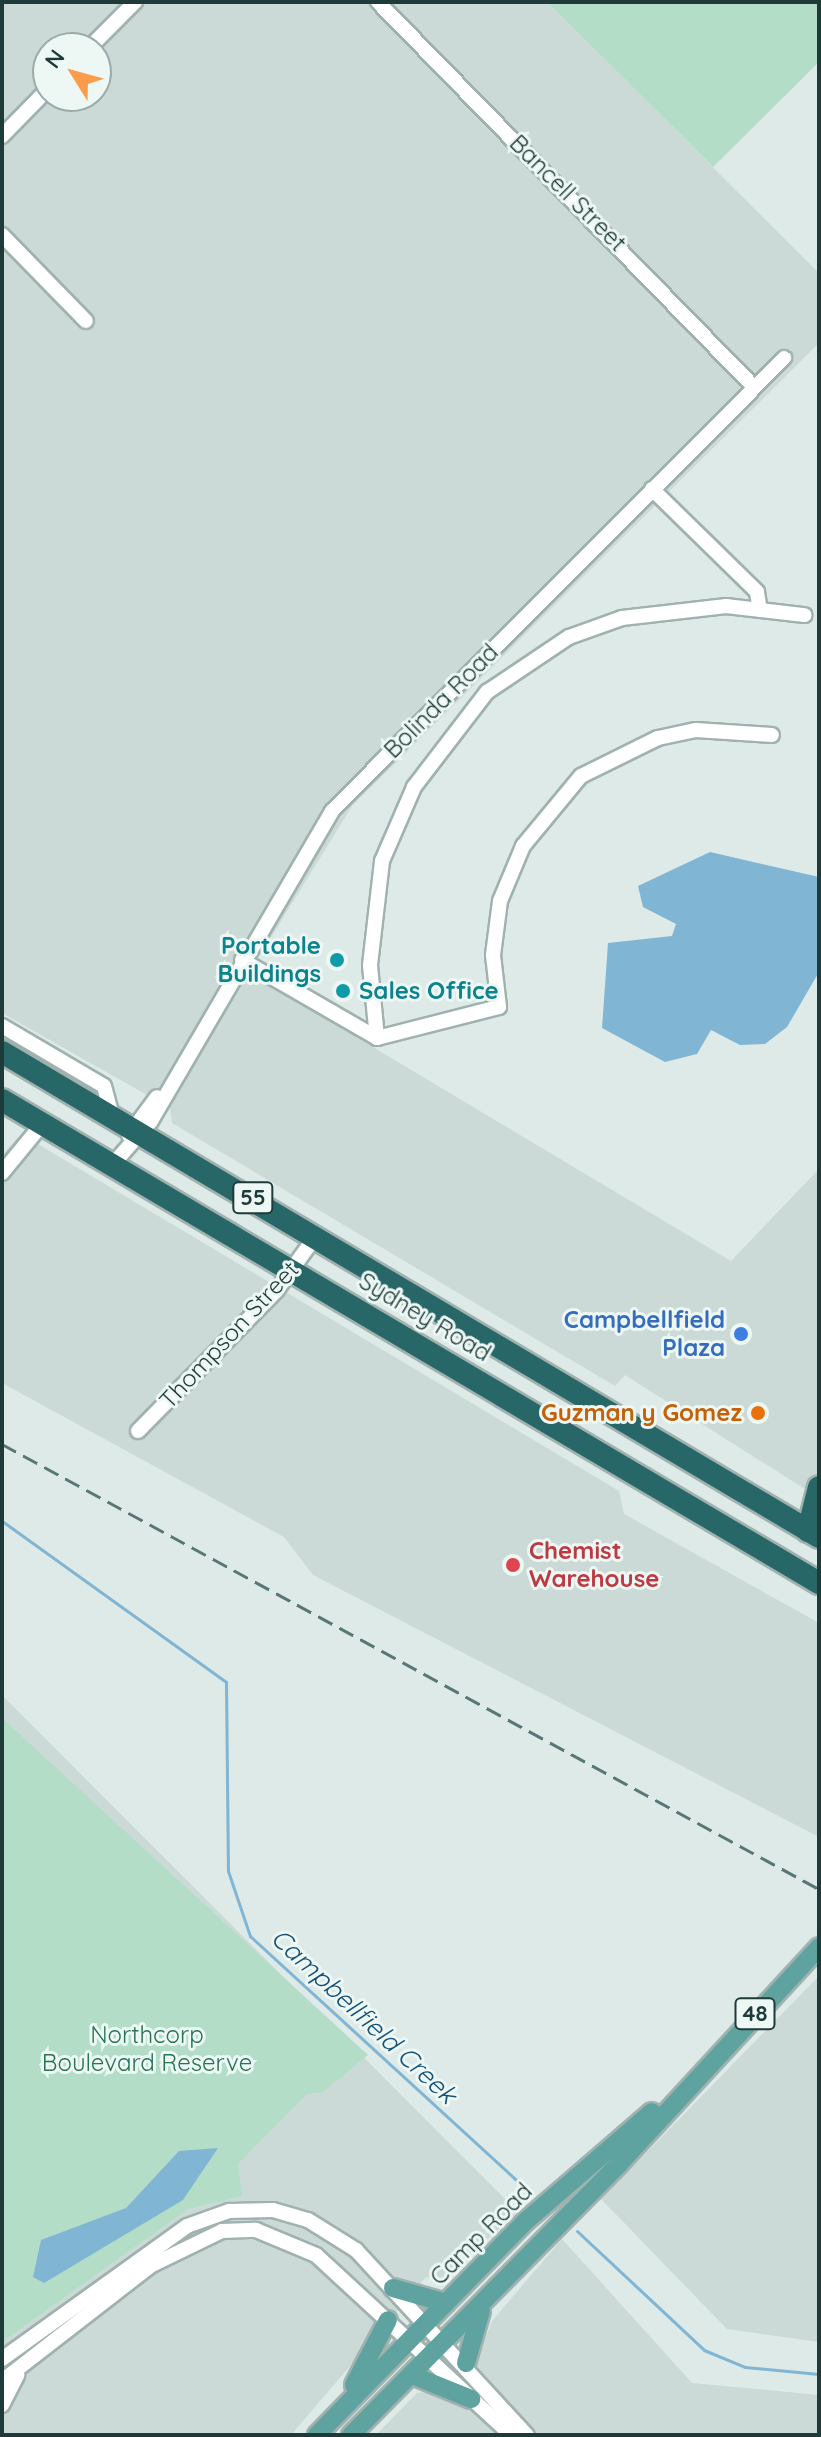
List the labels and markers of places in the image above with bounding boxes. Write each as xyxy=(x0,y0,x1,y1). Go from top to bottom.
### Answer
place label: Portable Buildings xyxy=(218,932,321,988)
marker: Portable Buildings xyxy=(328,951,346,969)
place label: Sales Office xyxy=(359,977,499,1005)
marker: Sales Office xyxy=(334,982,352,1000)
place label: Campbellfield Plaza xyxy=(564,1306,725,1362)
marker: Campbellfield Plaza xyxy=(732,1325,750,1343)
place label: Guzman y Gomez xyxy=(541,1399,742,1427)
marker: Guzman y Gomez xyxy=(749,1404,767,1422)
place label: Chemist Warehouse xyxy=(529,1537,659,1593)
marker: Chemist Warehouse xyxy=(504,1556,522,1574)

